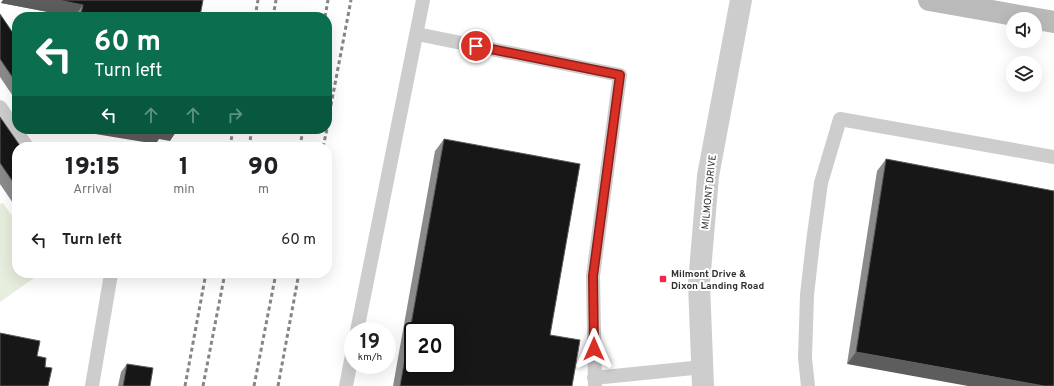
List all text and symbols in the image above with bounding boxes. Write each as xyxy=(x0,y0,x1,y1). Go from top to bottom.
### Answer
map controls xyxy=(1006,12,1042,92)
button: sound xyxy=(1006,12,1042,48)
text: 60 m xyxy=(94,25,161,61)
icon: left xyxy=(28,28,80,80)
pin xyxy=(459,29,493,63)
icon: arrive xyxy=(465,35,487,57)
button: layers xyxy=(1006,56,1042,92)
text: Turn left xyxy=(94,60,162,83)
icon: left xyxy=(98,104,120,126)
icon: ahead xyxy=(140,104,162,126)
icon: ahead xyxy=(182,104,204,126)
icon: right xyxy=(224,104,246,126)
text: 19:15 xyxy=(65,153,120,183)
text: 1 xyxy=(179,153,189,183)
text: 90 xyxy=(248,153,279,183)
street label: MILMONT DRIVE xyxy=(699,154,720,230)
text: Arrival xyxy=(73,182,112,198)
text: min xyxy=(173,182,195,198)
text: m xyxy=(258,182,269,198)
icon: left xyxy=(28,229,50,251)
text: Turn left xyxy=(62,231,122,250)
text: 60 m xyxy=(281,231,316,250)
place label: Milmont Drive & Dixon Landing Road xyxy=(671,268,764,293)
marker: Milmont Drive & Dixon Landing Road xyxy=(658,274,668,284)
speed limit sign: 20 xyxy=(404,322,456,374)
position arrow xyxy=(573,328,615,370)
text: 19 xyxy=(360,330,380,356)
text: km/h xyxy=(358,351,382,364)

